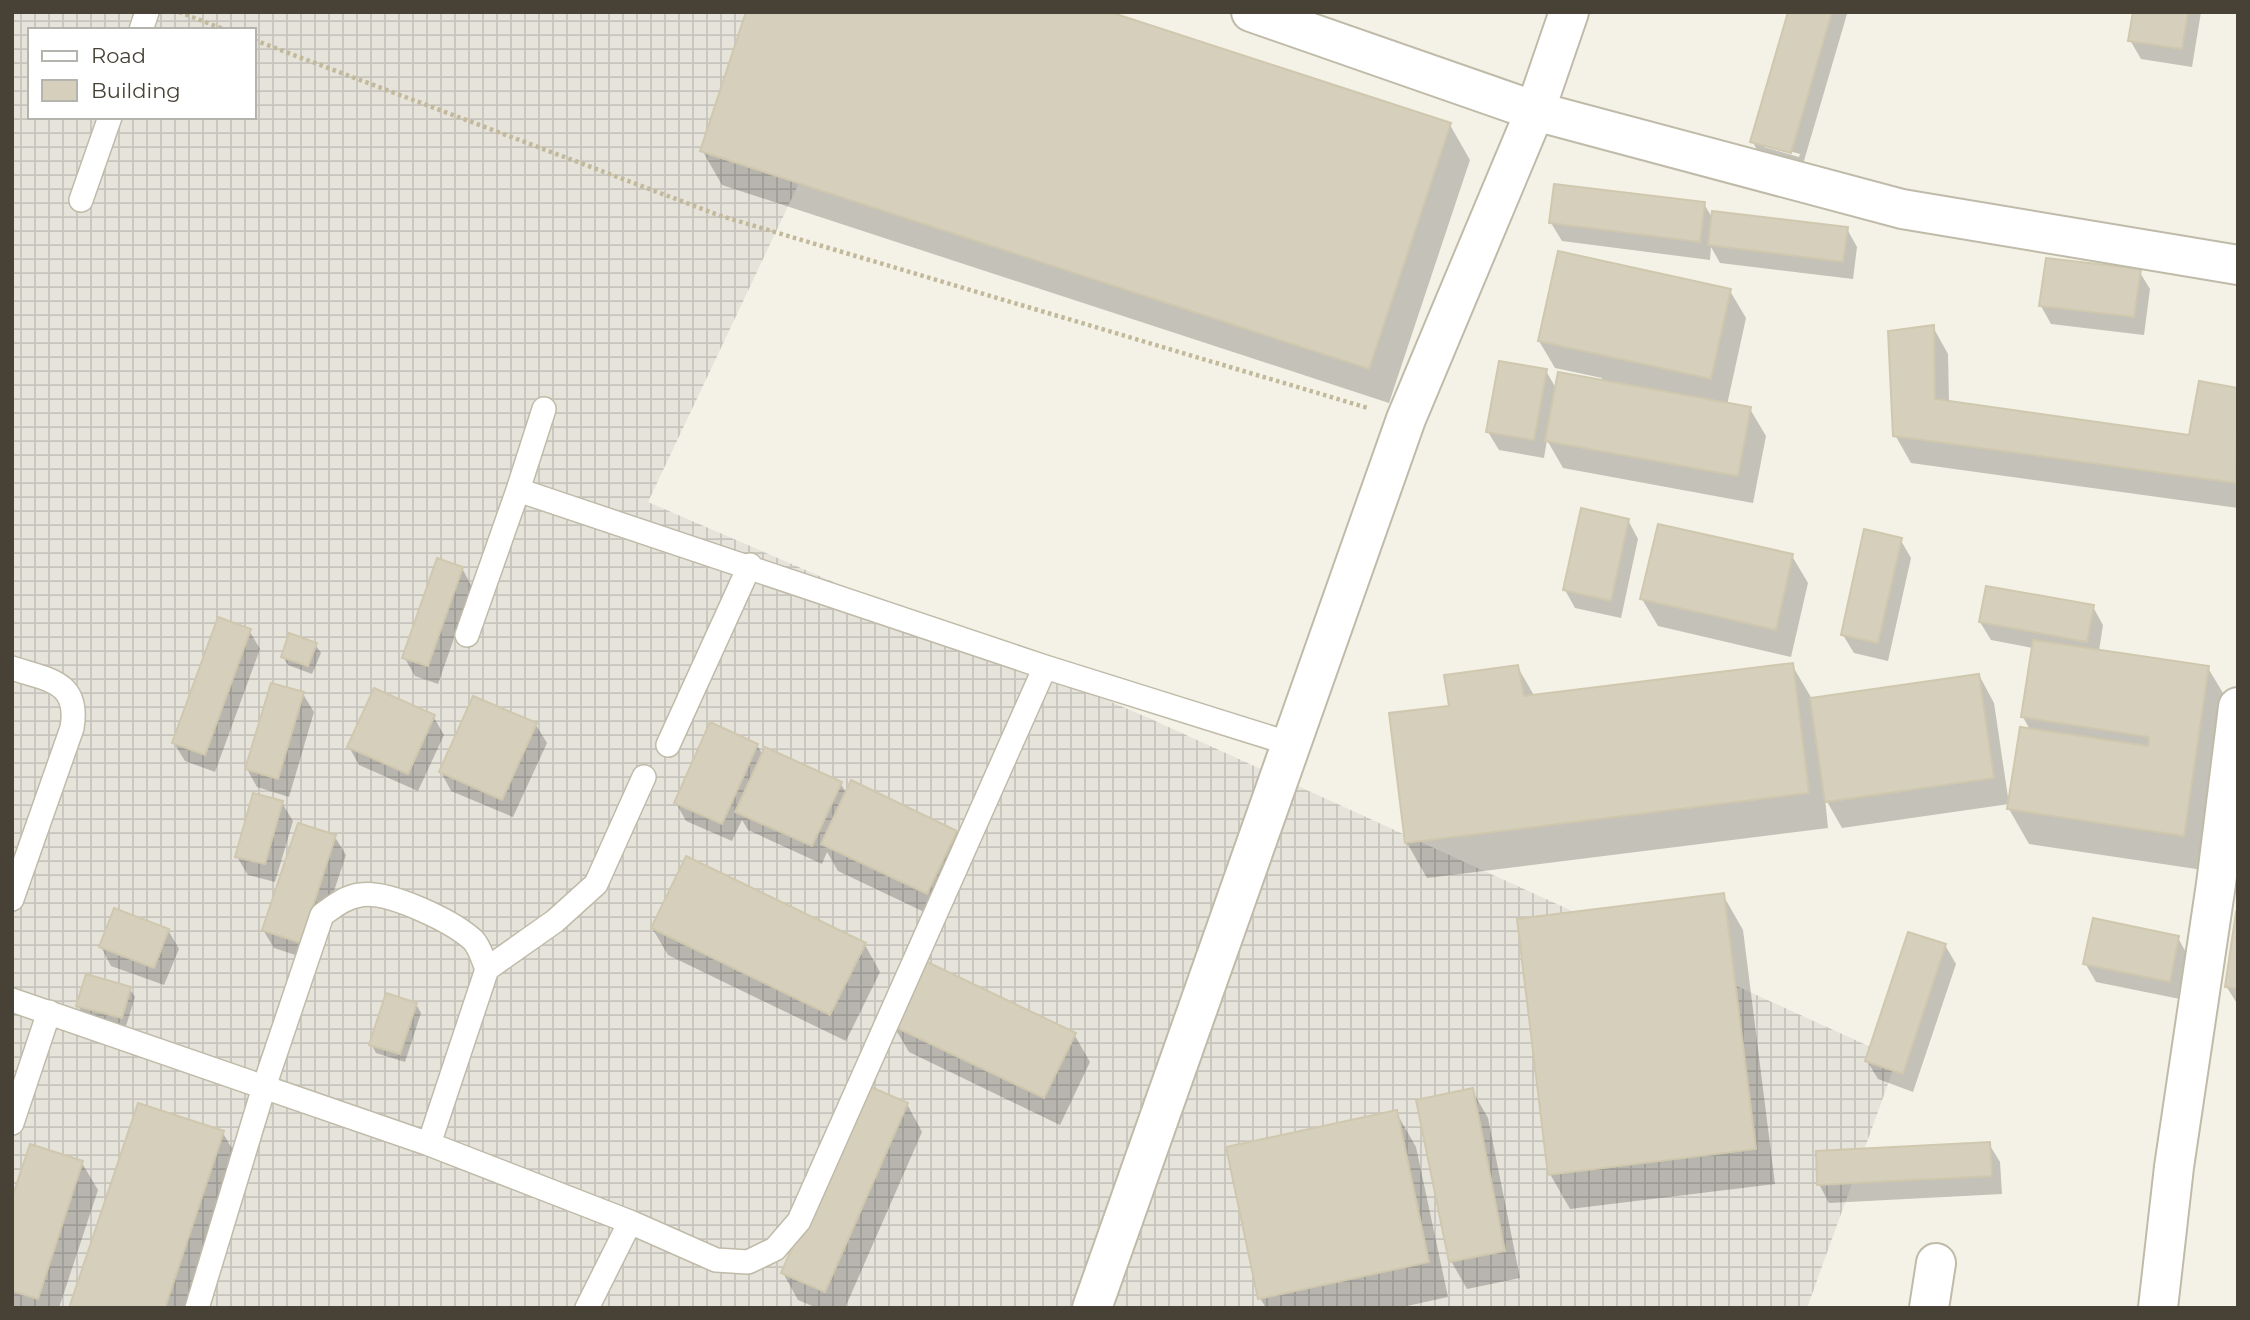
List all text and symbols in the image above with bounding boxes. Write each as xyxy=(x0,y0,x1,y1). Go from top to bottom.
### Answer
legend xyxy=(28,28,256,119)
text: Road xyxy=(91,43,146,68)
text: Building xyxy=(91,78,181,103)

